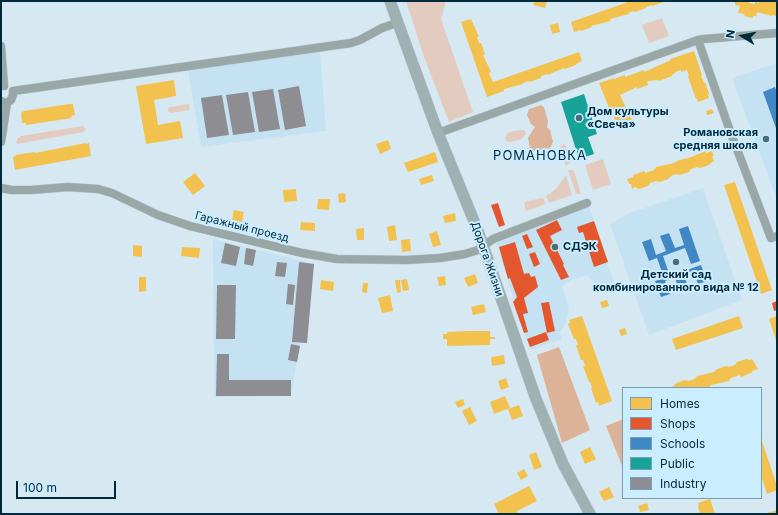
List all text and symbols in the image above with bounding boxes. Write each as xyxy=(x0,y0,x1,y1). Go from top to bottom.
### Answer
north arrow xyxy=(722,16,762,56)
text: N xyxy=(723,29,738,39)
place label: Дом культуры «Свеча» xyxy=(587,105,669,131)
marker: Дом культуры «Свеча» xyxy=(574,113,584,123)
place label: Романовская средняя школа xyxy=(673,126,758,152)
marker: Романовская средняя школа xyxy=(761,134,771,144)
district label: РОМАНОВКА xyxy=(493,148,587,164)
street label: Гаражный проезд xyxy=(194,209,290,245)
street label: Дорога Жизни xyxy=(468,220,506,298)
place label: СДЭК xyxy=(563,240,597,254)
marker: СДЭК xyxy=(550,242,560,252)
marker: Детский сад комбинированного вида № 12 xyxy=(671,257,681,267)
place label: Детский сад комбинированного вида № 12 xyxy=(593,268,759,294)
legend xyxy=(622,387,762,499)
text: Homes xyxy=(660,396,700,411)
text: Shops xyxy=(660,416,696,431)
text: Schools xyxy=(660,436,705,451)
text: Public xyxy=(660,456,695,471)
scale bar xyxy=(18,473,118,499)
text: Industry xyxy=(660,476,706,491)
text: 100 m xyxy=(23,480,57,495)

